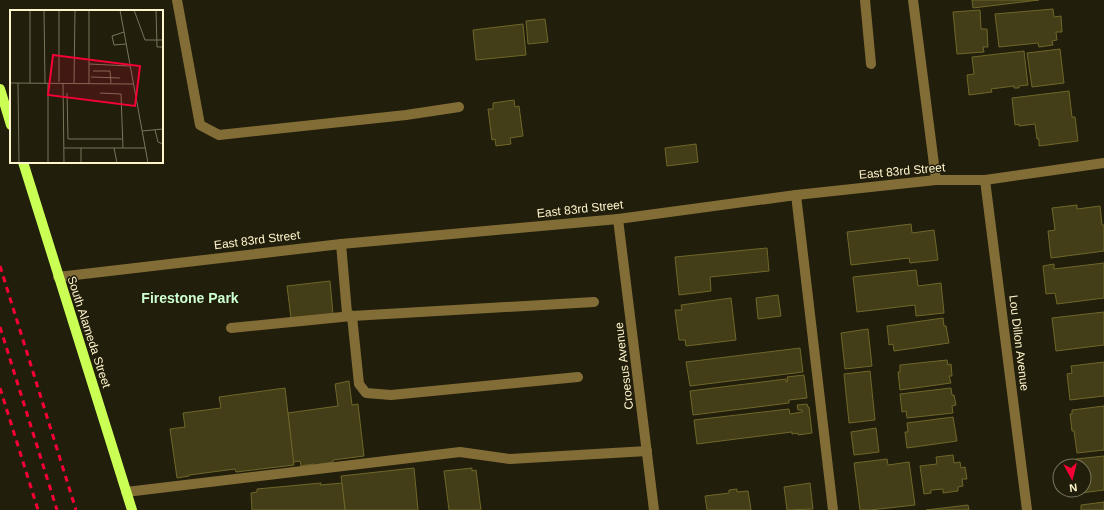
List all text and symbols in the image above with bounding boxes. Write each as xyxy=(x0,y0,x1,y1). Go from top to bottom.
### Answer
inset map xyxy=(10,10,163,163)
street label: East 83rd Street xyxy=(858,160,946,182)
street label: East 83rd Street xyxy=(536,197,625,220)
street label: East 83rd Street xyxy=(213,228,302,252)
street label: South Alameda Street xyxy=(64,274,114,390)
district label: Firestone Park xyxy=(141,290,239,306)
street label: Lou Dillon Avenue xyxy=(1006,294,1032,392)
street label: Croesus Avenue xyxy=(612,321,636,410)
north arrow xyxy=(1052,458,1092,498)
text: N xyxy=(1068,481,1078,494)

